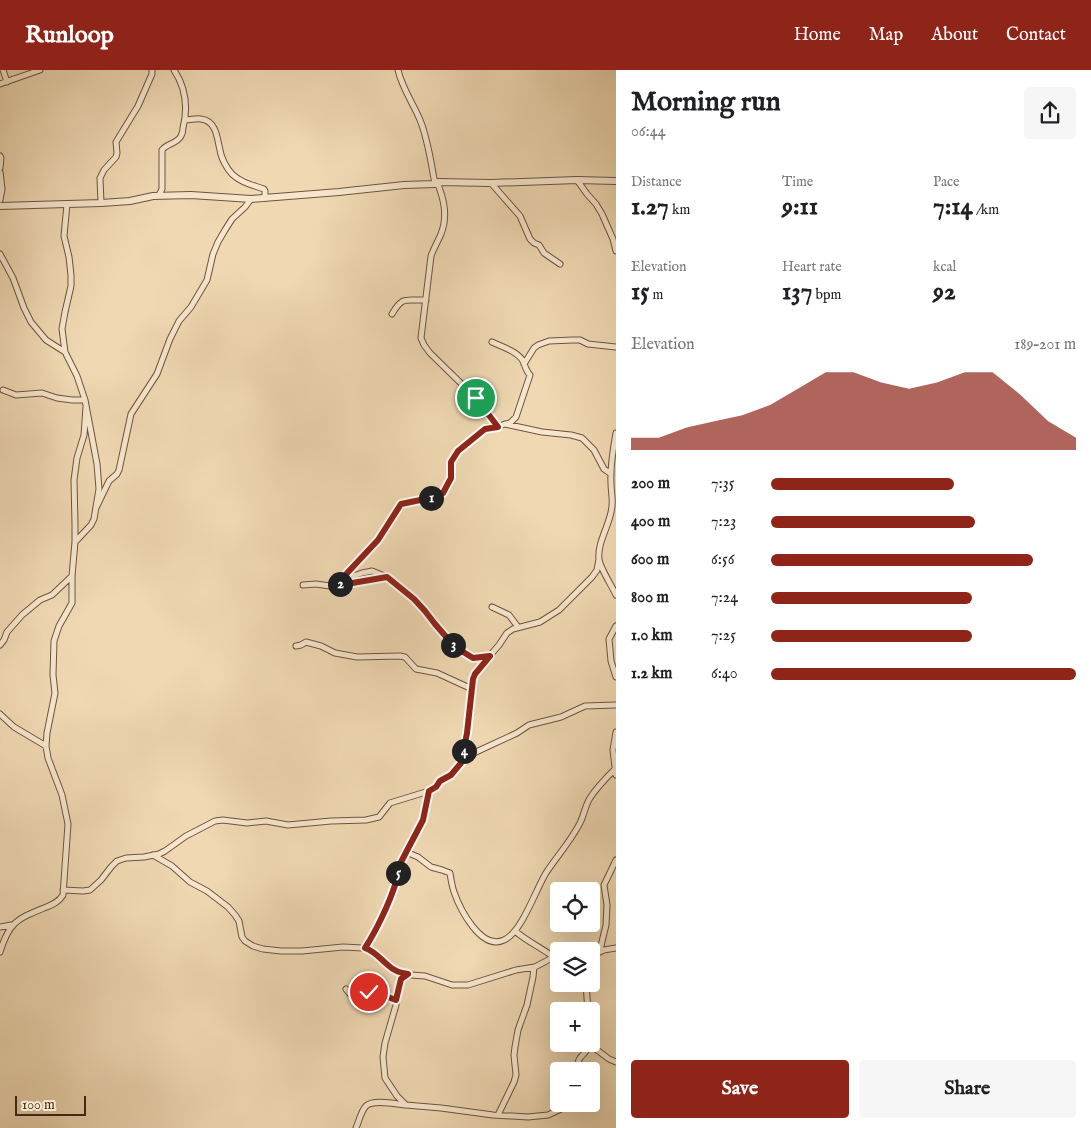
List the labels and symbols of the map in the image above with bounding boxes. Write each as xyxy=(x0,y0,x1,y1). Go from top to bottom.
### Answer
pin xyxy=(455,377,497,419)
pin: 1 xyxy=(418,486,444,510)
pin: 2 xyxy=(328,572,352,596)
pin: 3 xyxy=(440,632,466,658)
pin: 4 xyxy=(452,738,476,764)
pin: 5 xyxy=(386,860,410,886)
pin xyxy=(348,971,390,1013)
scale bar xyxy=(15,1093,86,1116)

